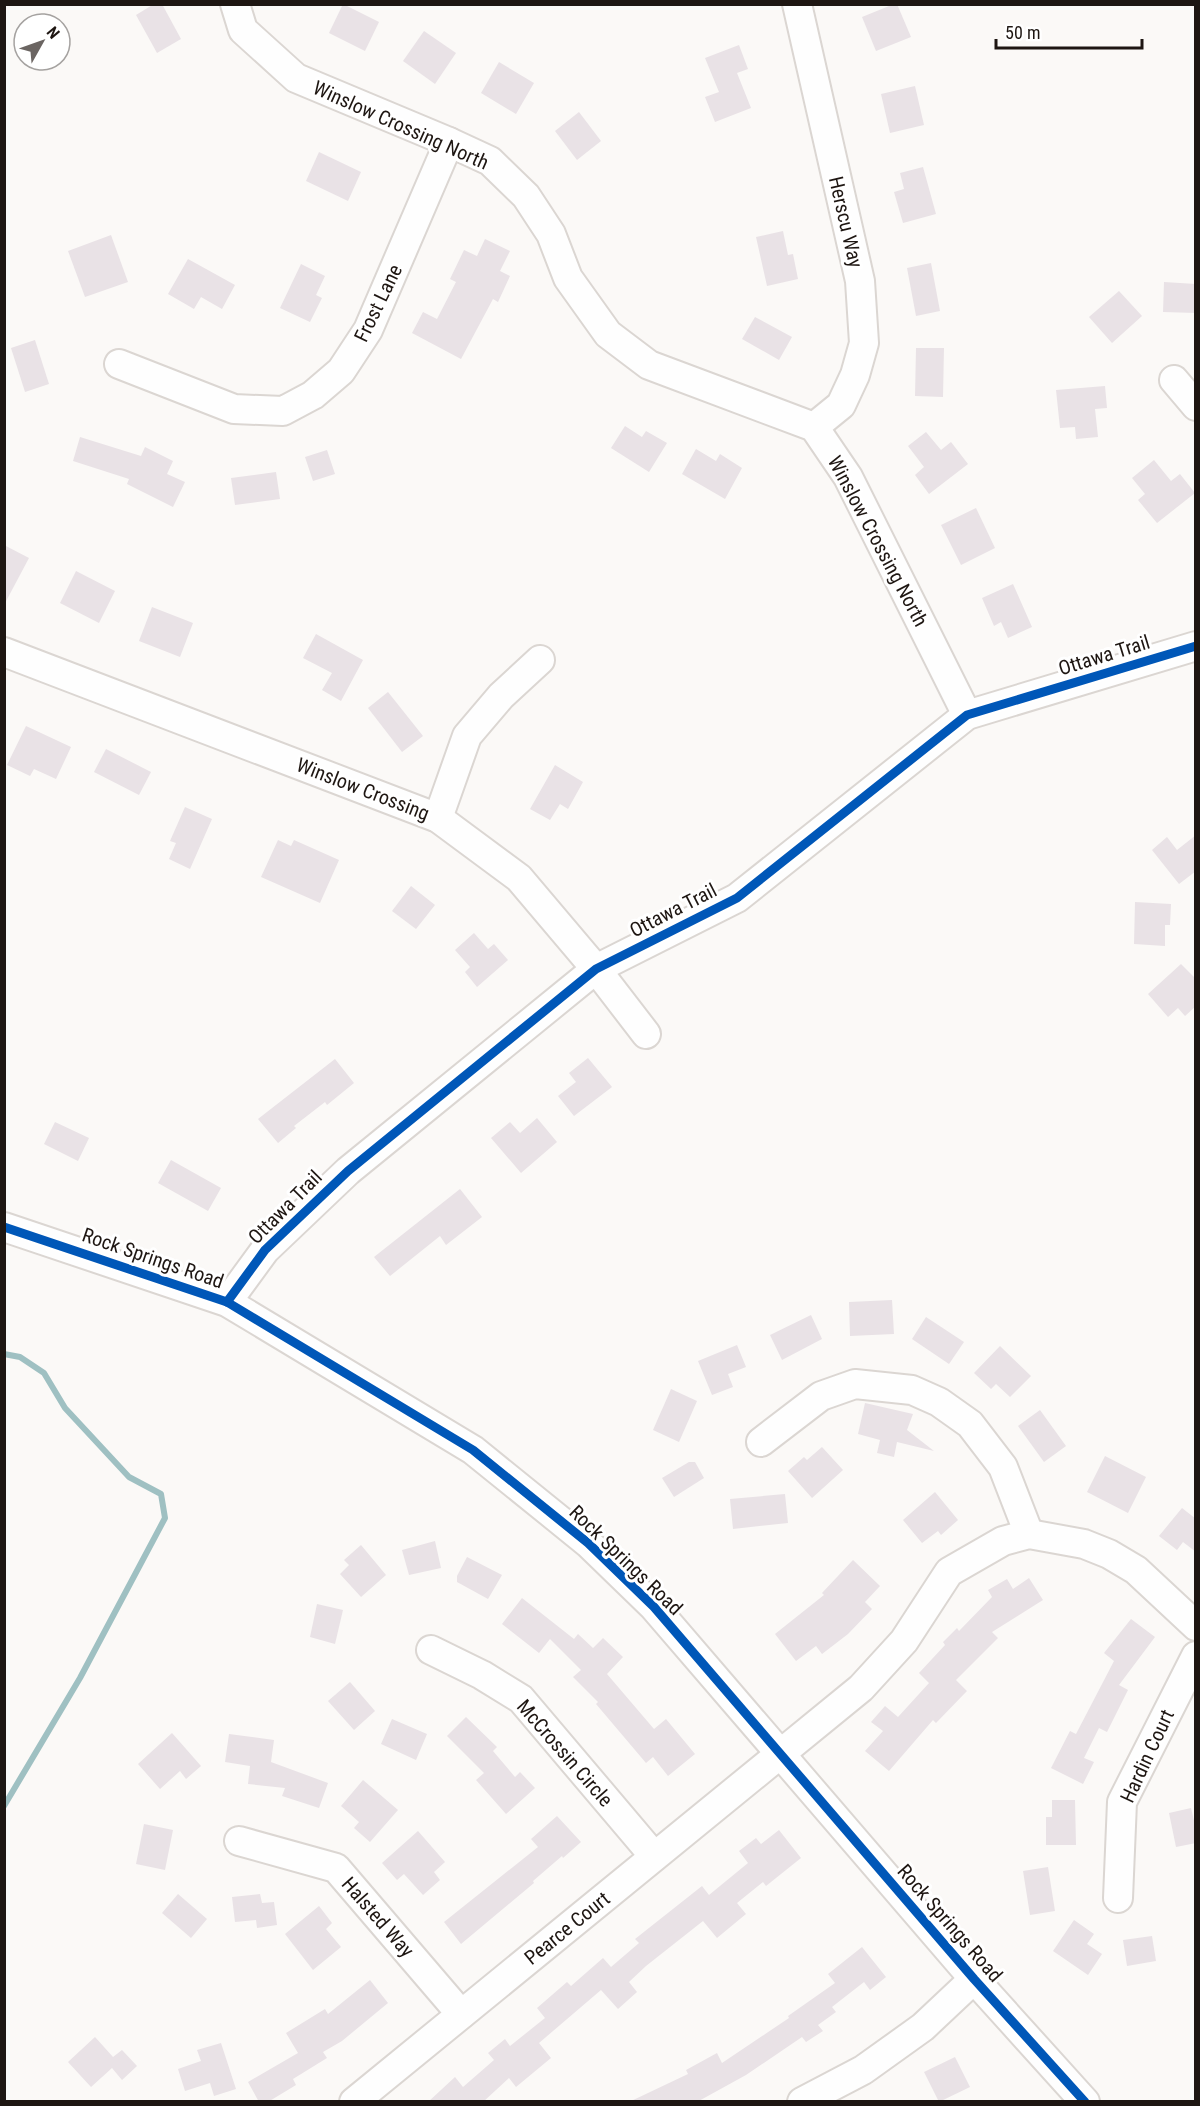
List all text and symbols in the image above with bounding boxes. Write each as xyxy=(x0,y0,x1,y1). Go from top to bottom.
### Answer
north arrow xyxy=(12,12,72,72)
scale bar xyxy=(996,12,1142,50)
text: 50 m xyxy=(1005,22,1040,43)
text: N xyxy=(43,23,64,43)
street label: Winslow Crossing North xyxy=(309,75,493,175)
street label: Herscu Way xyxy=(824,174,868,270)
street label: Frost Lane xyxy=(349,260,407,346)
street label: Winslow Crossing North xyxy=(823,452,933,630)
street label: Ottawa Trail xyxy=(1055,630,1153,680)
street label: Winslow Crossing xyxy=(293,753,433,825)
street label: Ottawa Trail xyxy=(626,878,720,942)
street label: Ottawa Trail xyxy=(243,1165,327,1249)
street label: Rock Springs Road xyxy=(79,1223,227,1293)
street label: Rock Springs Road xyxy=(564,1500,688,1620)
street label: McCrossin Circle xyxy=(512,1695,618,1811)
street label: Hardin Court xyxy=(1115,1705,1179,1806)
street label: Rock Springs Road xyxy=(892,1859,1008,1987)
street label: Halsted Way xyxy=(337,1872,419,1962)
street label: Pearce Court xyxy=(520,1886,614,1970)

